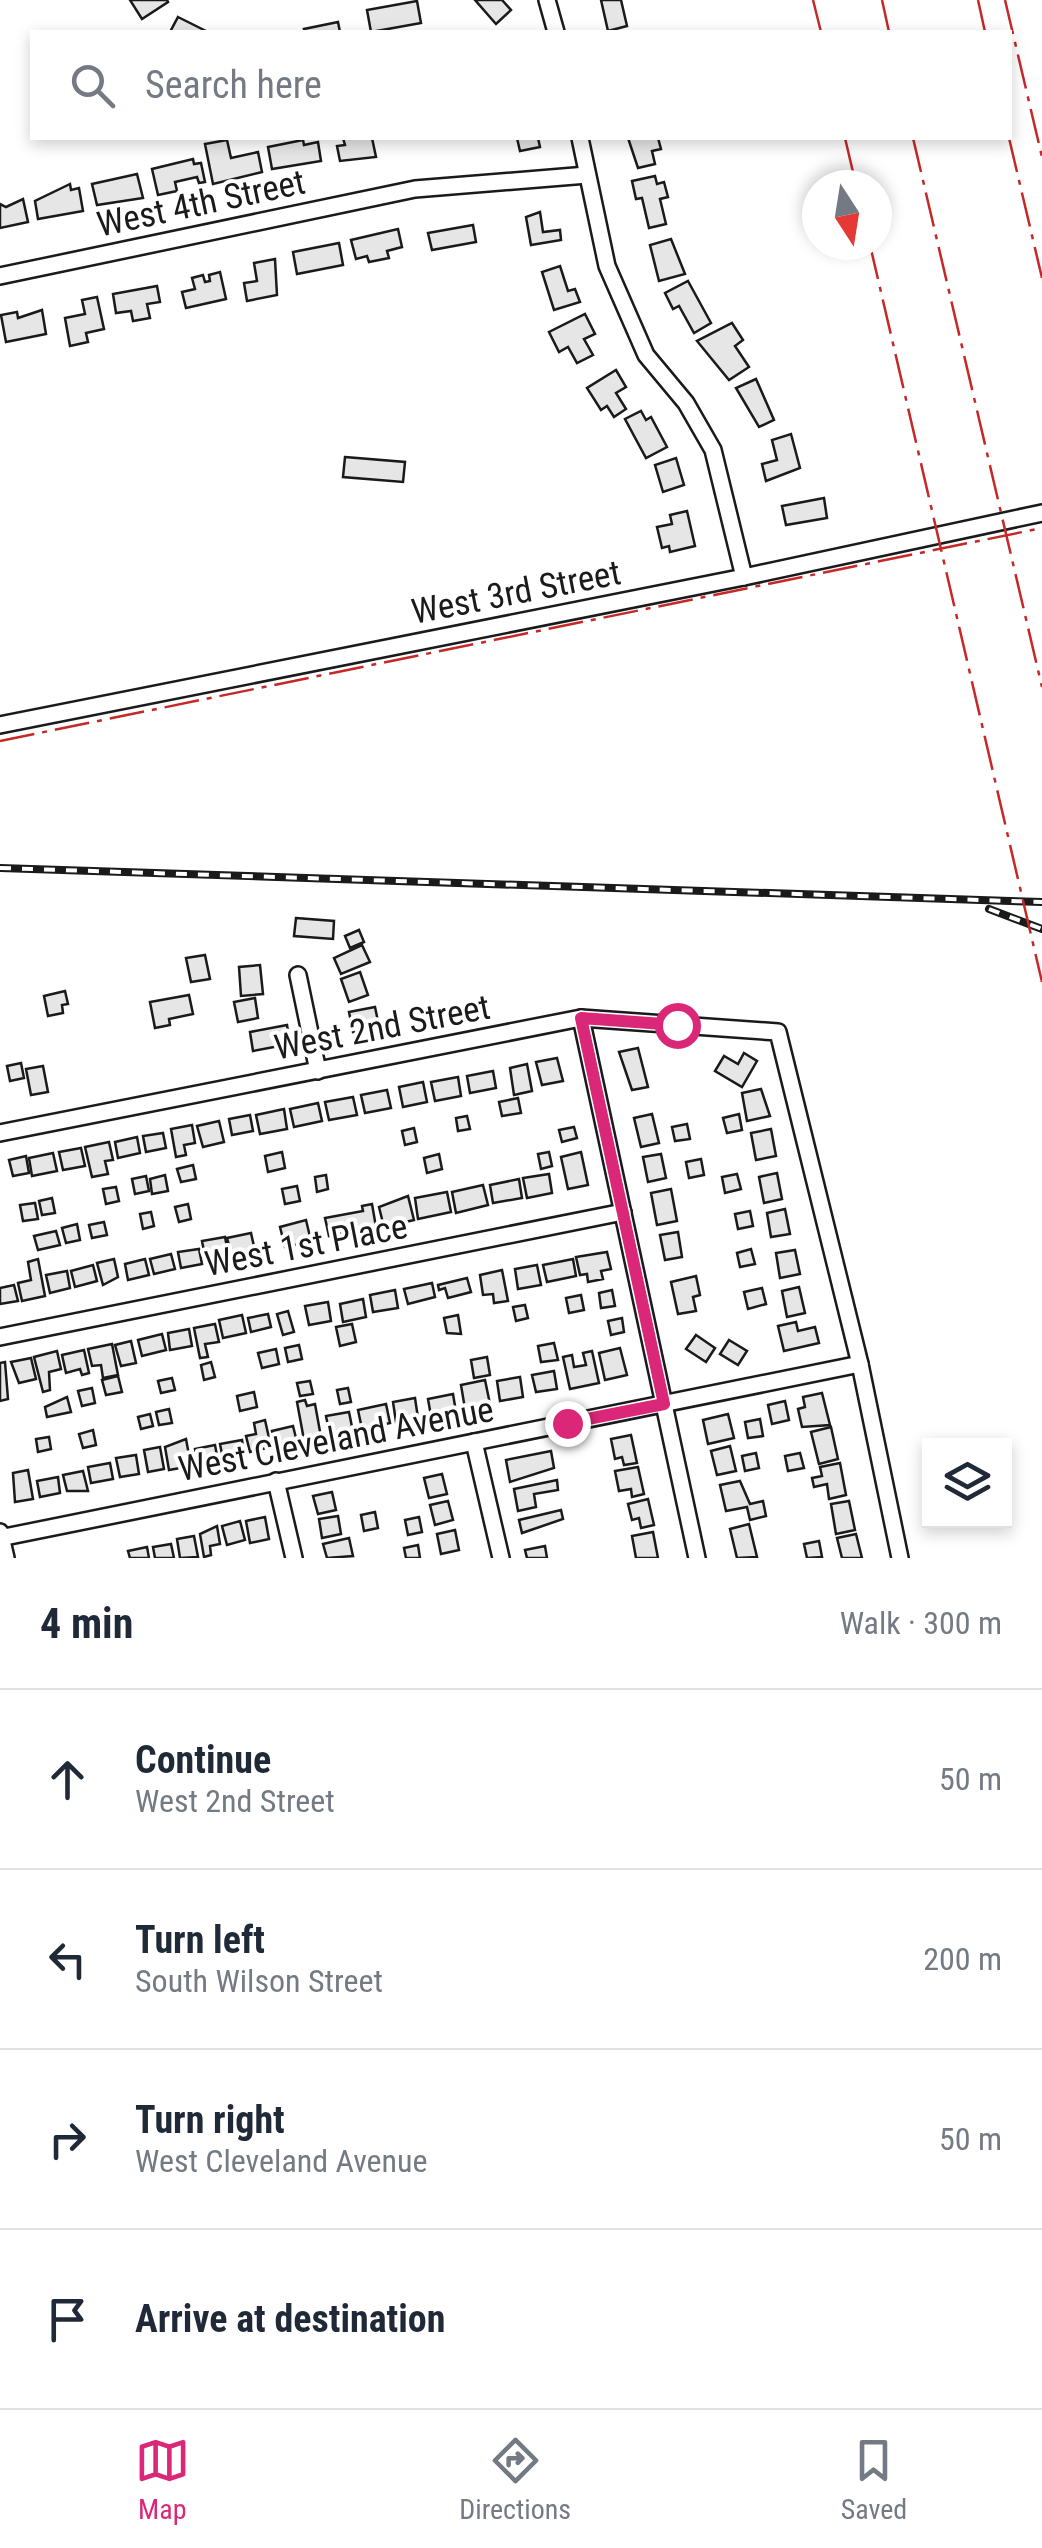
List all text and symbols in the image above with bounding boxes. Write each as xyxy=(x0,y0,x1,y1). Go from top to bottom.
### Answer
search box xyxy=(30,30,1012,140)
icon: search xyxy=(65,58,120,113)
text: Search here xyxy=(145,63,322,107)
street label: West 4th Street xyxy=(93,161,309,246)
north arrow xyxy=(802,170,892,260)
street label: West 3rd Street xyxy=(408,552,624,633)
street label: West 2nd Street xyxy=(271,987,493,1068)
route start xyxy=(655,1003,701,1049)
street label: West 1st Place xyxy=(201,1206,411,1285)
street label: West Cleveland Avenue xyxy=(175,1389,497,1490)
route end xyxy=(545,1401,591,1447)
map controls xyxy=(922,1438,1012,1528)
button: layers xyxy=(922,1438,1012,1528)
text: 4 min xyxy=(40,1599,133,1648)
text: Walk · 300 m xyxy=(840,1604,1002,1642)
text: Continue xyxy=(135,1738,271,1782)
icon: ahead xyxy=(40,1752,95,1807)
text: 50 m xyxy=(939,1760,1002,1798)
text: West 2nd Street xyxy=(135,1782,335,1820)
text: Turn left xyxy=(135,1918,265,1962)
icon: left xyxy=(40,1932,95,1987)
text: 200 m xyxy=(923,1940,1002,1978)
text: South Wilson Street xyxy=(135,1962,383,2000)
text: Turn right xyxy=(135,2098,285,2142)
icon: right xyxy=(40,2112,95,2167)
text: 50 m xyxy=(939,2120,1002,2158)
text: West Cleveland Avenue xyxy=(135,2142,428,2180)
icon: arrive xyxy=(40,2292,95,2347)
text: Arrive at destination xyxy=(135,2297,445,2341)
tab: Map xyxy=(135,2433,190,2526)
tab: Directions xyxy=(459,2433,571,2526)
tab: Saved xyxy=(841,2433,907,2526)

